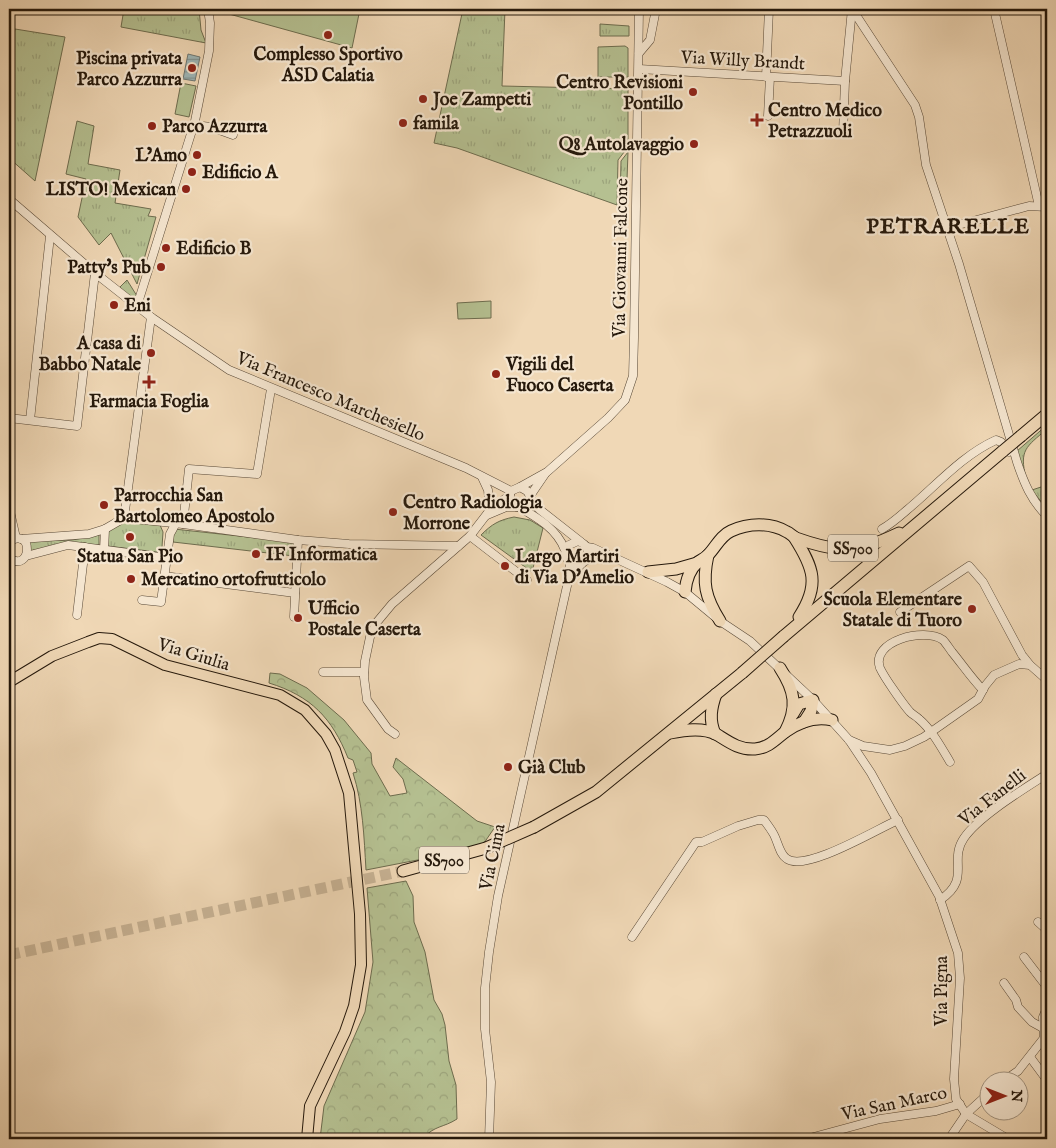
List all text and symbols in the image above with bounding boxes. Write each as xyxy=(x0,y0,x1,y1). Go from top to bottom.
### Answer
marker: Complesso Sportivo ASD Calatia xyxy=(322,29,334,41)
place label: Complesso Sportivo ASD Calatia xyxy=(253,44,403,88)
street label: Via Willy Brandt xyxy=(679,47,806,76)
place label: Piscina privata Parco Azzurra xyxy=(76,48,183,92)
marker: Piscina privata Parco Azzurra xyxy=(186,62,198,74)
place label: Centro Revisioni Pontillo xyxy=(556,72,683,116)
marker: Centro Revisioni Pontillo xyxy=(687,86,699,98)
place label: Joe Zampetti xyxy=(431,89,531,112)
marker: Joe Zampetti xyxy=(417,93,429,105)
place label: Centro Medico Petrazzuoli xyxy=(768,100,882,144)
place label: famila xyxy=(413,113,460,136)
marker: Centro Medico Petrazzuoli xyxy=(750,113,764,127)
place label: Parco Azzurra xyxy=(162,116,268,139)
marker: famila xyxy=(397,117,409,129)
marker: Parco Azzurra xyxy=(146,120,158,132)
place label: Q8 Autolavaggio xyxy=(559,134,684,157)
marker: Q8 Autolavaggio xyxy=(688,138,700,150)
place label: L’Amo xyxy=(135,145,187,168)
marker: L’Amo xyxy=(191,149,203,161)
place label: Edificio A xyxy=(202,162,278,185)
marker: Edificio A xyxy=(186,166,198,178)
street label: Via Giovanni Falcone xyxy=(609,178,634,339)
place label: LISTO! Mexican xyxy=(46,179,176,202)
marker: LISTO! Mexican xyxy=(180,183,192,195)
district label: PETRARELLE xyxy=(866,213,1030,241)
place label: Edificio B xyxy=(176,238,251,261)
marker: Edificio B xyxy=(160,242,172,254)
place label: Patty's Pub xyxy=(67,257,151,280)
marker: Patty's Pub xyxy=(155,261,167,273)
place label: Eni xyxy=(124,295,151,318)
marker: Eni xyxy=(108,299,120,311)
place label: A casa di Babbo Natale xyxy=(39,333,142,377)
marker: A casa di Babbo Natale xyxy=(145,347,157,359)
street label: Via Francesco Marchesiello xyxy=(232,347,428,448)
place label: Vigili del Fuoco Caserta xyxy=(505,354,615,398)
marker: Vigili del Fuoco Caserta xyxy=(490,368,502,380)
marker: Farmacia Foglia xyxy=(143,376,155,388)
place label: Farmacia Foglia xyxy=(89,391,210,414)
place label: Parrocchia San Bartolomeo Apostolo xyxy=(114,485,275,529)
place label: Centro Radiologia Morrone xyxy=(403,492,544,536)
marker: Parrocchia San Bartolomeo Apostolo xyxy=(98,499,110,511)
marker: Centro Radiologia Morrone xyxy=(387,506,399,518)
marker: Statua San Pio xyxy=(124,531,136,543)
road number: SS700 xyxy=(828,534,878,562)
place label: IF Informatica xyxy=(266,544,378,567)
place label: Statua San Pio xyxy=(77,546,183,569)
place label: Largo Martiri di Via D'Amelio xyxy=(515,546,634,590)
marker: IF Informatica xyxy=(250,548,262,560)
marker: Largo Martiri di Via D'Amelio xyxy=(499,560,511,572)
place label: Mercatino ortofrutticolo xyxy=(141,569,326,592)
marker: Mercatino ortofrutticolo xyxy=(125,573,137,585)
place label: Scuola Elementare Statale di Tuoro xyxy=(823,589,963,633)
place label: Ufficio Postale Caserta xyxy=(307,598,422,642)
marker: Scuola Elementare Statale di Tuoro xyxy=(966,603,978,615)
marker: Ufficio Postale Caserta xyxy=(292,612,304,624)
street label: Via Giulia xyxy=(154,633,233,677)
place label: Già Club xyxy=(518,757,586,780)
marker: Già Club xyxy=(502,761,514,773)
street label: Via Fanelli xyxy=(954,764,1032,832)
street label: Via Cima xyxy=(475,822,512,894)
road number: SS700 xyxy=(419,846,469,874)
street label: Via Pigna xyxy=(931,955,954,1027)
north arrow xyxy=(978,1070,1028,1120)
street label: Via San Marco xyxy=(838,1082,950,1127)
text: N xyxy=(1007,1089,1025,1102)

